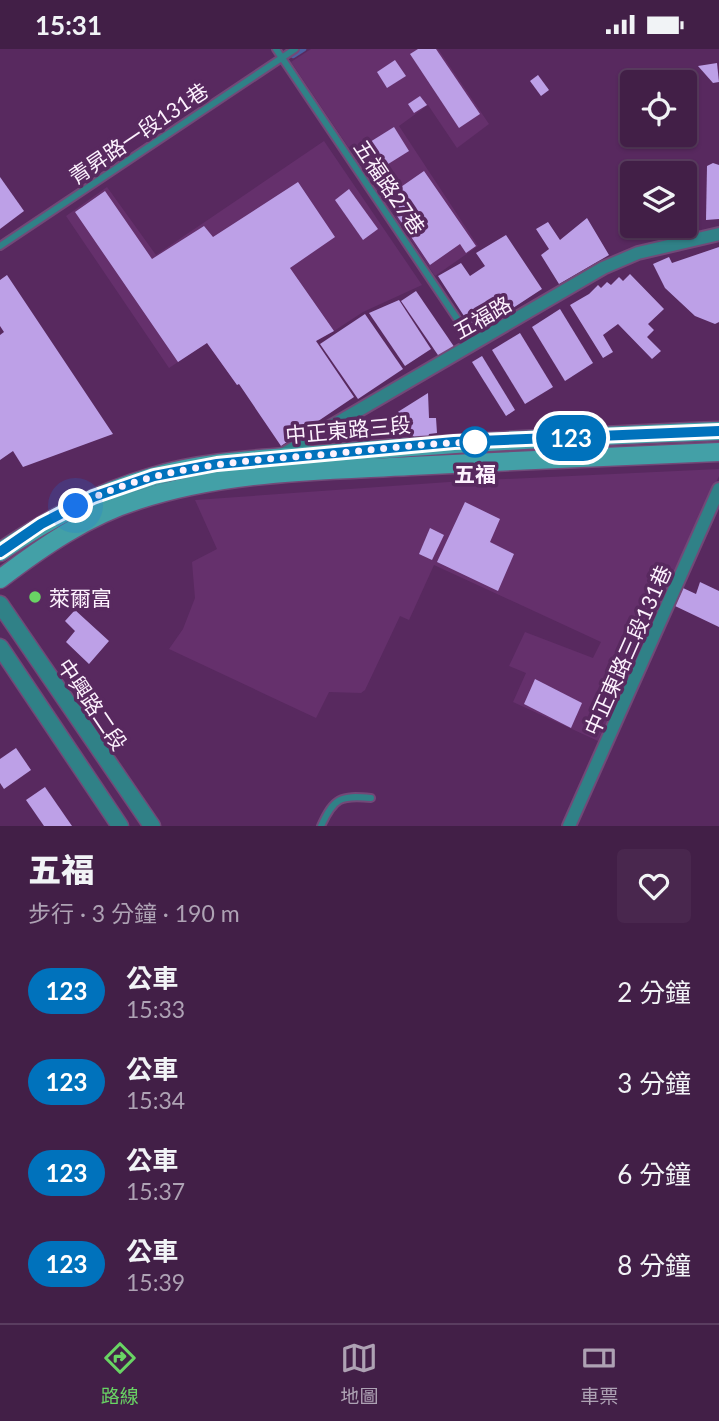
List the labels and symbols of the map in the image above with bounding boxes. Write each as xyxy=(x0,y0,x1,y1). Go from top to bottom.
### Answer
street label: 青昇路一段131巷 xyxy=(64,77,212,189)
street label: 五福路27巷 xyxy=(349,135,431,239)
street label: 五福路 xyxy=(448,290,516,344)
street label: 中正東路三段 xyxy=(284,411,412,447)
line badge: 123 xyxy=(531,415,611,461)
marker: 五福 xyxy=(460,427,490,457)
place label: 五福 xyxy=(454,461,496,486)
your location xyxy=(58,488,93,523)
street label: 中正東路三段131巷 xyxy=(578,561,676,739)
place label: 萊爾富 xyxy=(49,585,112,610)
marker: 萊爾富 xyxy=(27,589,43,605)
street label: 中興路二段 xyxy=(53,653,133,755)

